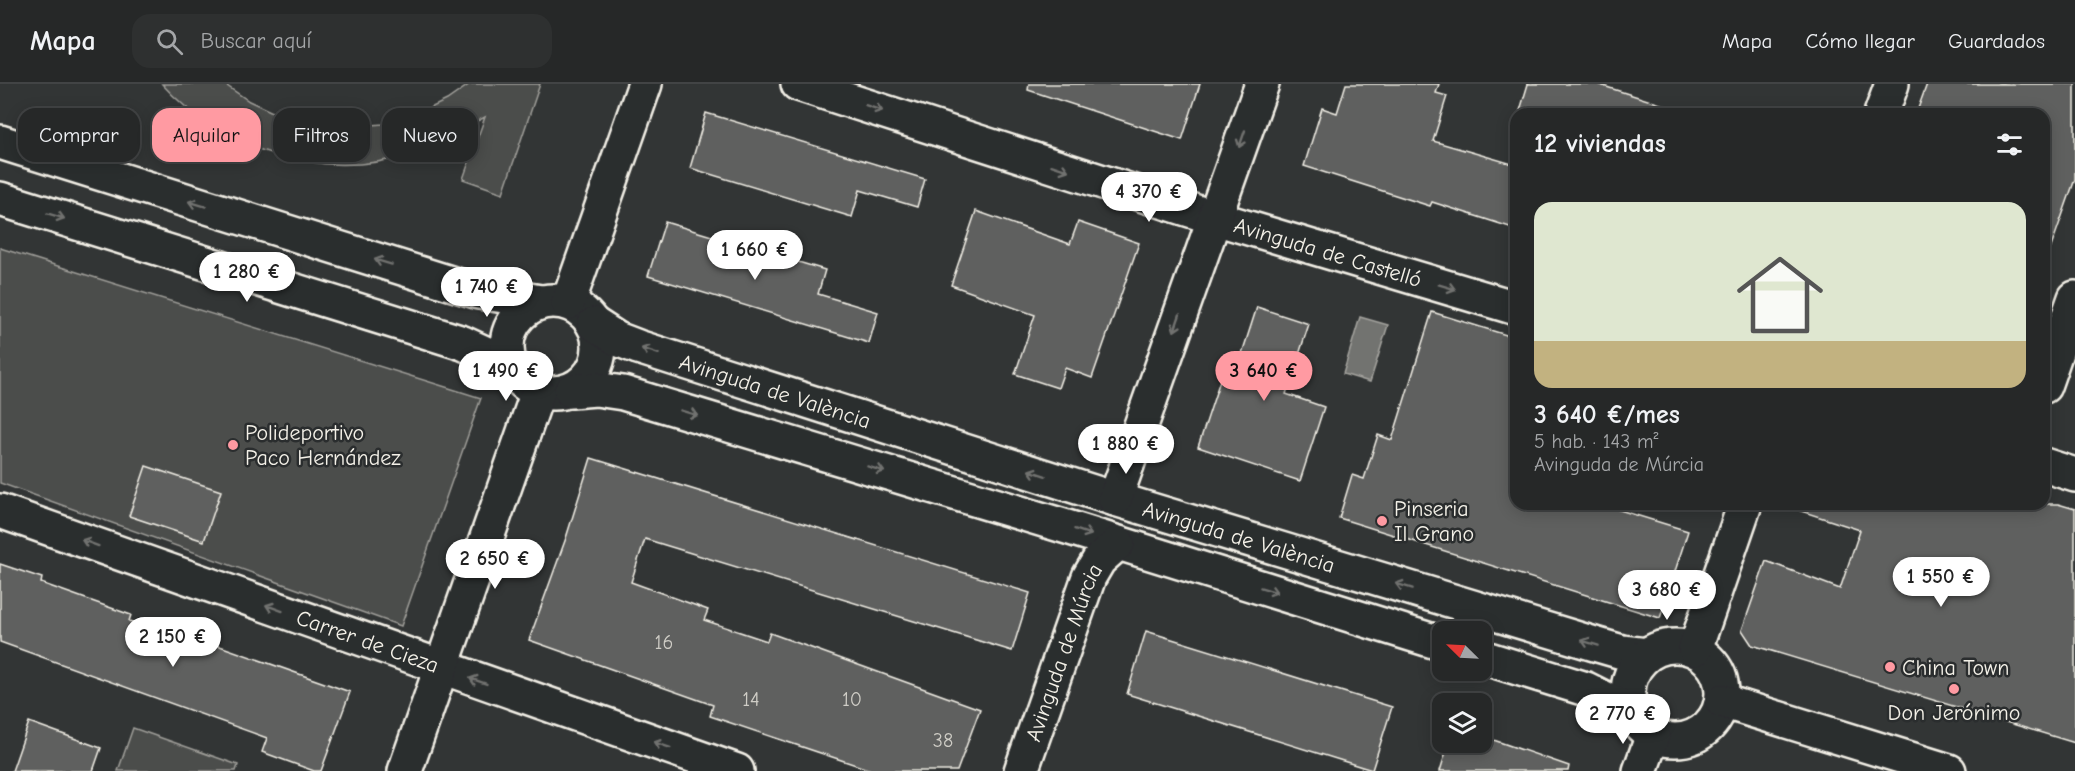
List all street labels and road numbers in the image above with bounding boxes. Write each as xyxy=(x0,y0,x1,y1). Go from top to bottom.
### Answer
street label: Avinguda de Castelló xyxy=(1231,212,1425,293)
street label: Avinguda de València xyxy=(676,349,874,434)
street label: Avinguda de València xyxy=(1139,496,1338,579)
street label: Avinguda de Múrcia xyxy=(1020,559,1108,745)
street label: Carrer de Cieza xyxy=(293,605,442,679)

